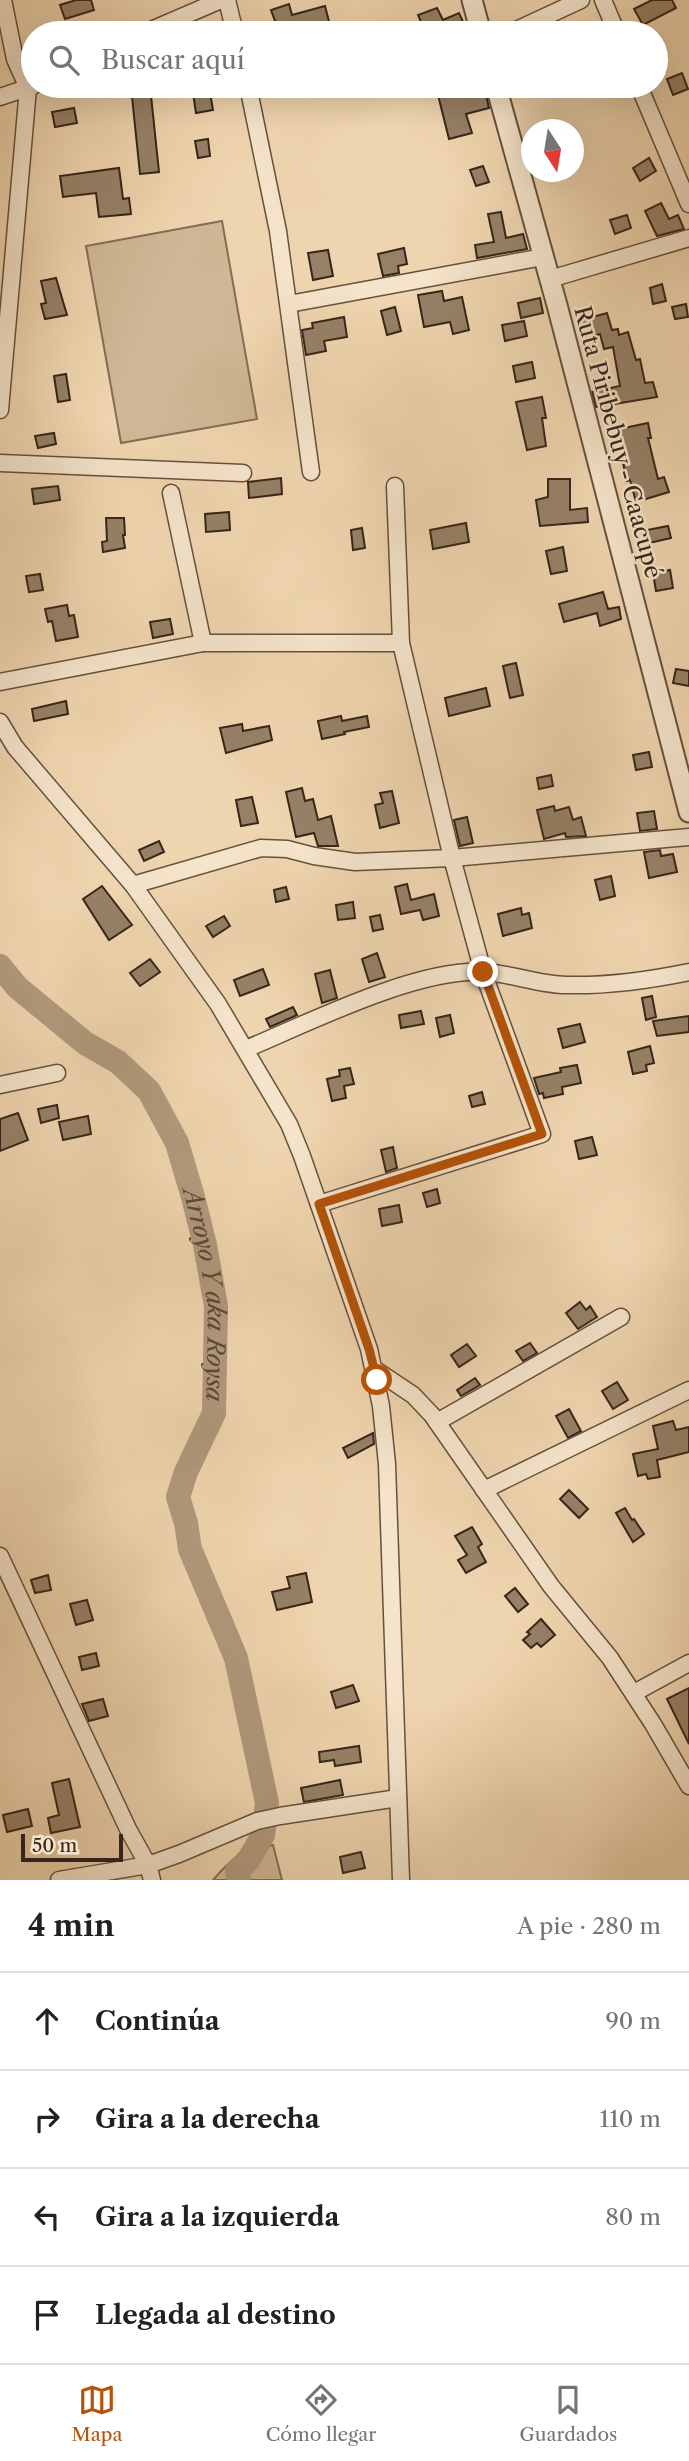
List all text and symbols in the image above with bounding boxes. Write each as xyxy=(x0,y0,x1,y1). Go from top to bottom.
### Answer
search box xyxy=(21,21,668,98)
icon: search xyxy=(45,41,83,79)
text: Buscar aquí xyxy=(101,44,245,76)
north arrow xyxy=(521,119,584,182)
street label: Ruta Piribebuy - Caacupé xyxy=(568,303,668,581)
route end xyxy=(467,956,498,987)
water label: Arroyo Y aka Roysa xyxy=(176,1180,231,1402)
route start xyxy=(361,1364,392,1395)
scale bar xyxy=(21,1831,122,1863)
text: 50 m xyxy=(32,1834,77,1857)
text: 4 min xyxy=(28,1907,114,1944)
text: A pie · 280 m xyxy=(517,1912,661,1940)
icon: ahead xyxy=(28,2002,66,2040)
text: Continúa xyxy=(95,2005,220,2037)
text: 90 m xyxy=(605,2007,661,2035)
icon: right xyxy=(28,2100,66,2138)
text: Gira a la derecha xyxy=(95,2103,320,2135)
text: 110 m xyxy=(600,2105,661,2133)
icon: left xyxy=(28,2198,66,2236)
text: Gira a la izquierda xyxy=(95,2201,340,2233)
text: 80 m xyxy=(605,2203,661,2231)
icon: arrive xyxy=(28,2296,66,2334)
text: Llegada al destino xyxy=(95,2299,336,2331)
tab: Mapa xyxy=(72,2381,122,2446)
tab: Cómo llegar xyxy=(266,2381,376,2446)
tab: Guardados xyxy=(519,2381,617,2446)

